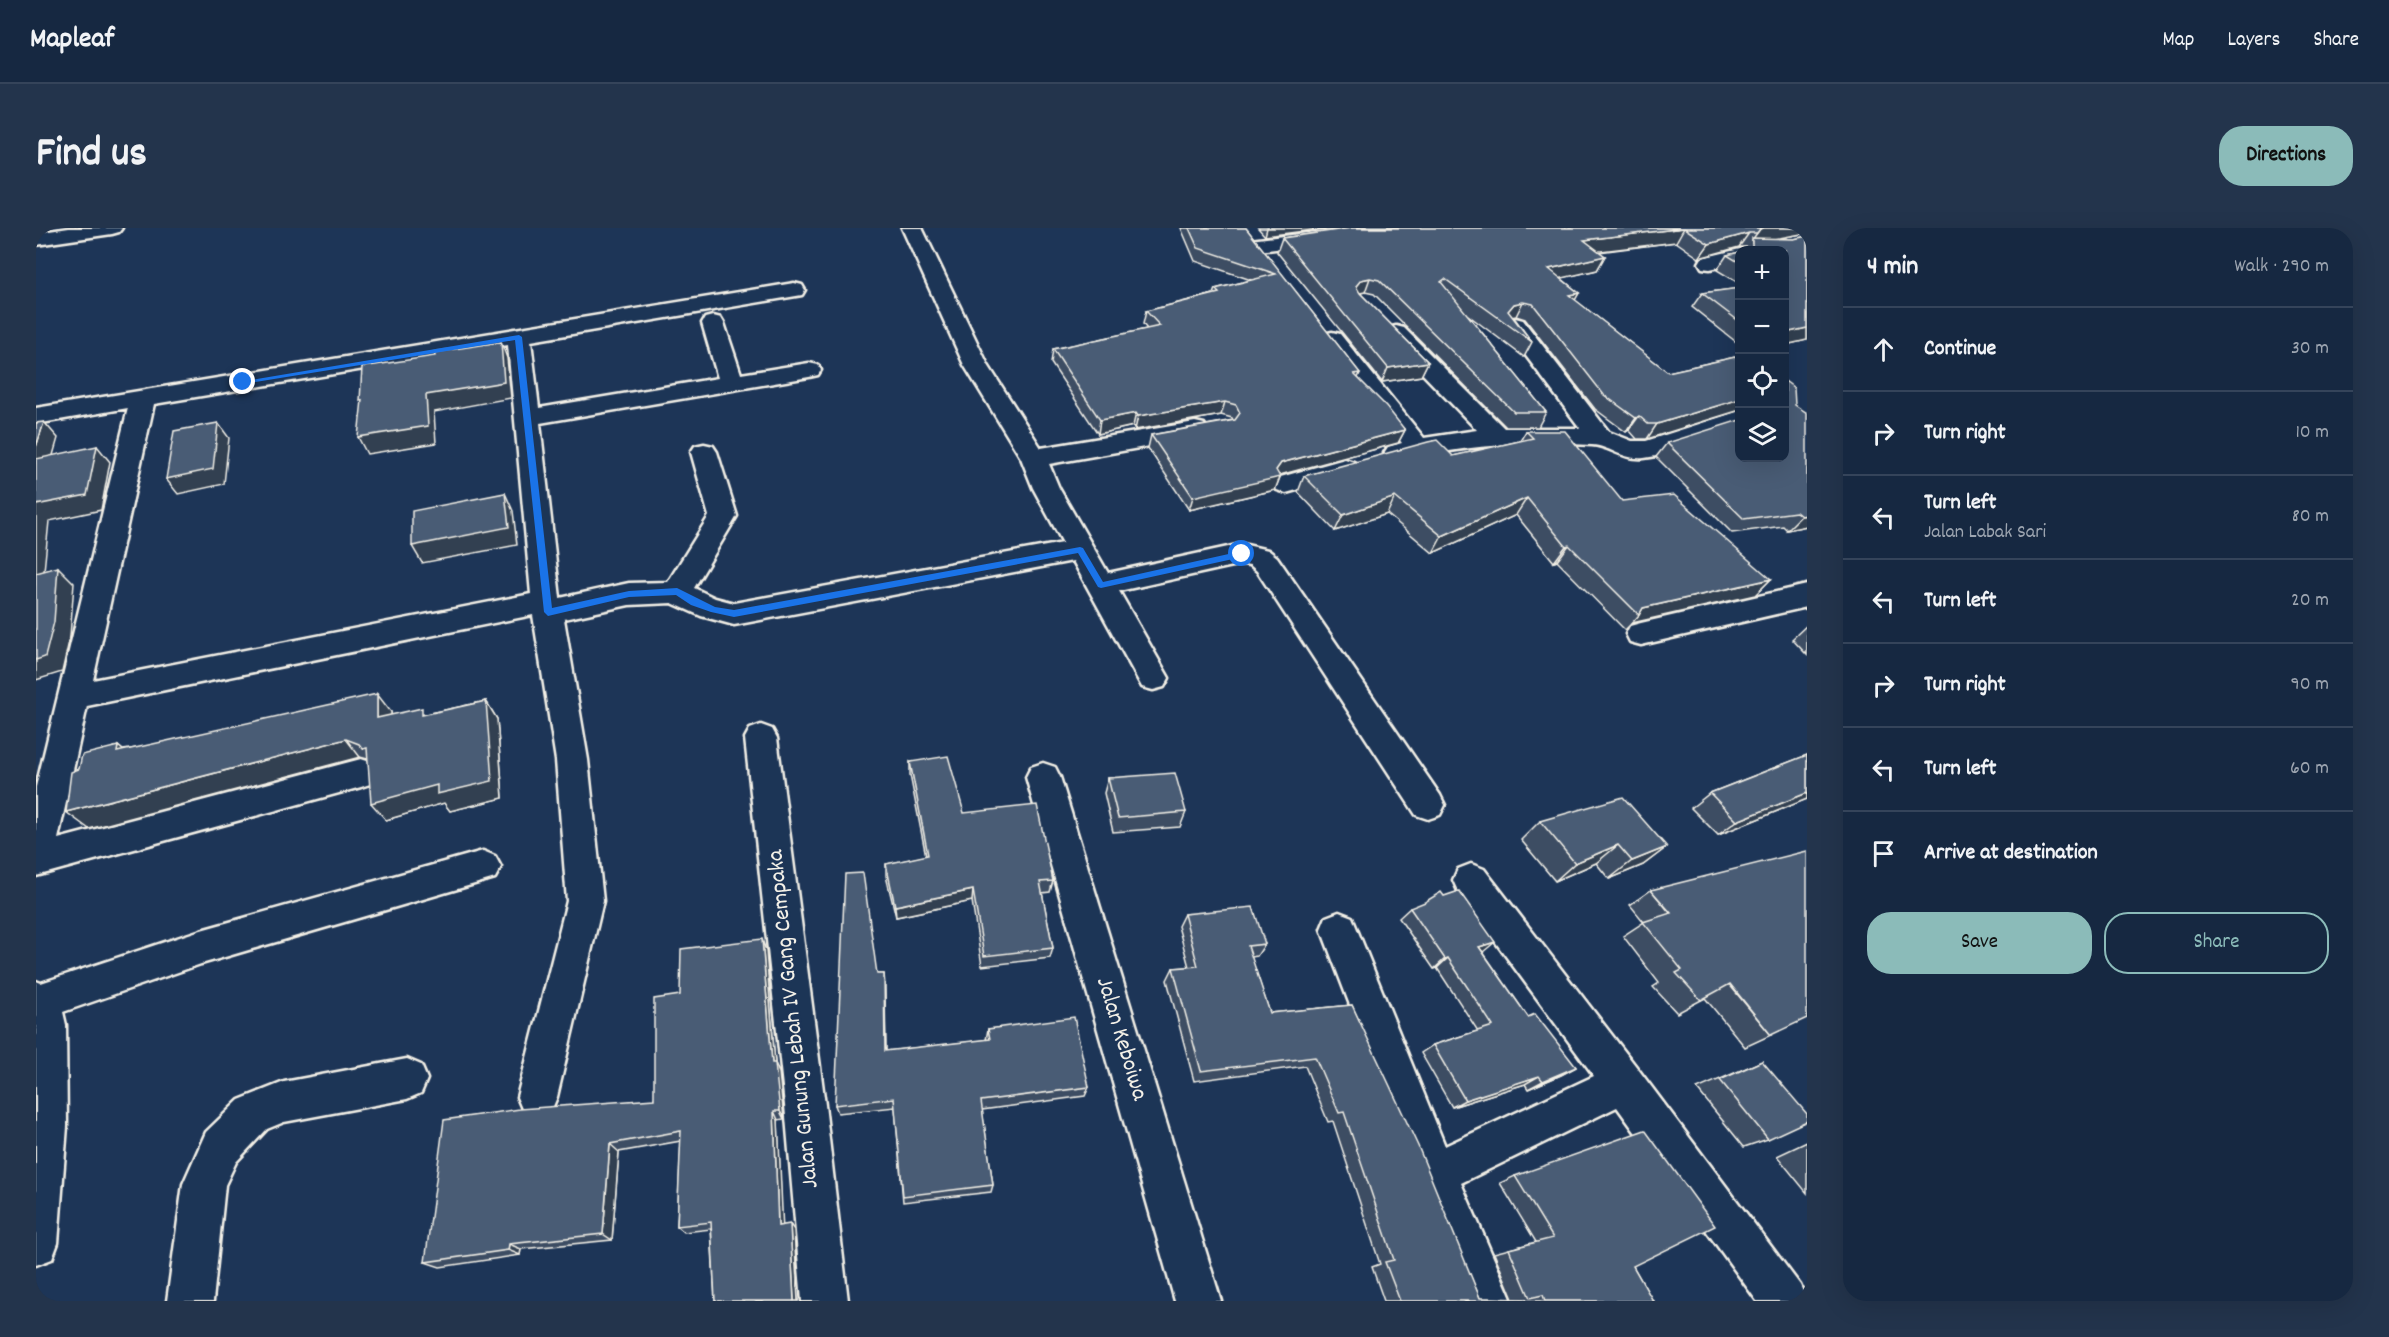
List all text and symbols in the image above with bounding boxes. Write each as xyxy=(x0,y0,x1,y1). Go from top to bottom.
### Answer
text: Mapleaf xyxy=(30,21,114,61)
text: Map xyxy=(2163,26,2194,56)
text: Layers xyxy=(2227,26,2280,56)
text: Share xyxy=(2313,26,2359,56)
text: Find us xyxy=(36,126,147,186)
button: Directions xyxy=(2219,126,2353,186)
map controls xyxy=(1735,246,1789,462)
button: + xyxy=(1735,246,1789,300)
text: 4 min xyxy=(1867,249,1918,286)
text: Walk · 290 m xyxy=(2234,253,2329,281)
button: − xyxy=(1735,300,1789,354)
icon: ahead xyxy=(1867,333,1900,366)
text: Continue xyxy=(1924,334,1996,365)
text: 30 m xyxy=(2291,335,2329,363)
button: locate xyxy=(1735,354,1789,408)
route end xyxy=(229,368,255,394)
button: layers xyxy=(1735,408,1789,462)
icon: right xyxy=(1867,417,1900,450)
text: Turn right xyxy=(1924,418,2006,449)
text: 10 m xyxy=(2295,419,2329,447)
text: Turn left xyxy=(1924,488,1996,519)
icon: left xyxy=(1867,501,1900,534)
text: 80 m xyxy=(2292,503,2329,531)
text: Jalan Labak Sari xyxy=(1924,519,2046,547)
route start xyxy=(1228,540,1254,566)
icon: left xyxy=(1867,585,1900,618)
text: Turn left xyxy=(1924,586,1996,617)
text: 20 m xyxy=(2291,587,2329,615)
icon: right xyxy=(1867,669,1900,702)
text: Turn right xyxy=(1924,670,2006,701)
text: 90 m xyxy=(2291,671,2329,699)
icon: left xyxy=(1867,753,1900,786)
text: Turn left xyxy=(1924,754,1996,785)
text: 60 m xyxy=(2290,755,2329,783)
icon: arrive xyxy=(1867,837,1900,870)
text: Arrive at destination xyxy=(1924,838,2098,869)
street label: Jalan Gunung Lebah IV Gang Cempaka xyxy=(759,847,829,1190)
button: Save xyxy=(1867,912,2092,974)
button: Share xyxy=(2104,912,2329,974)
street label: Jalan Keboiwa xyxy=(1086,973,1156,1106)

